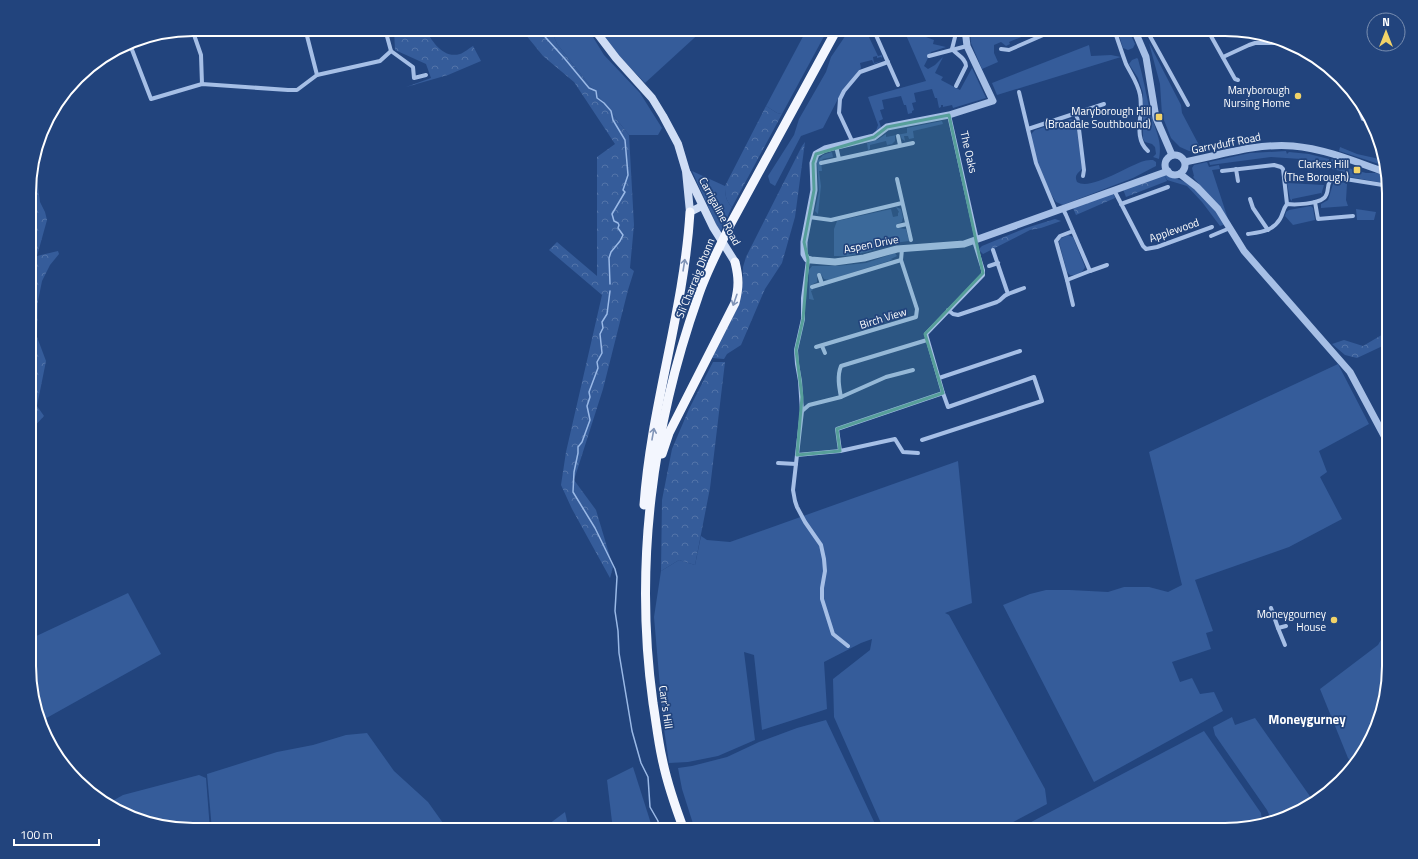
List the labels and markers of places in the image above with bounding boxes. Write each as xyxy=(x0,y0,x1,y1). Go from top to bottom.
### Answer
place label: Maryborough Nursing Home xyxy=(1223,82,1290,111)
marker: Maryborough Nursing Home xyxy=(1293,91,1303,101)
place label: Maryborough Hill (Broadale Southbound) xyxy=(1045,103,1151,132)
marker: Maryborough Hill (Broadale Southbound) xyxy=(1154,112,1164,122)
place label: Clarkes Hill (The Borough) xyxy=(1284,156,1349,185)
marker: Clarkes Hill (The Borough) xyxy=(1352,165,1362,175)
place label: Moneygourney House xyxy=(1257,606,1327,635)
marker: Moneygourney House xyxy=(1329,615,1339,625)

